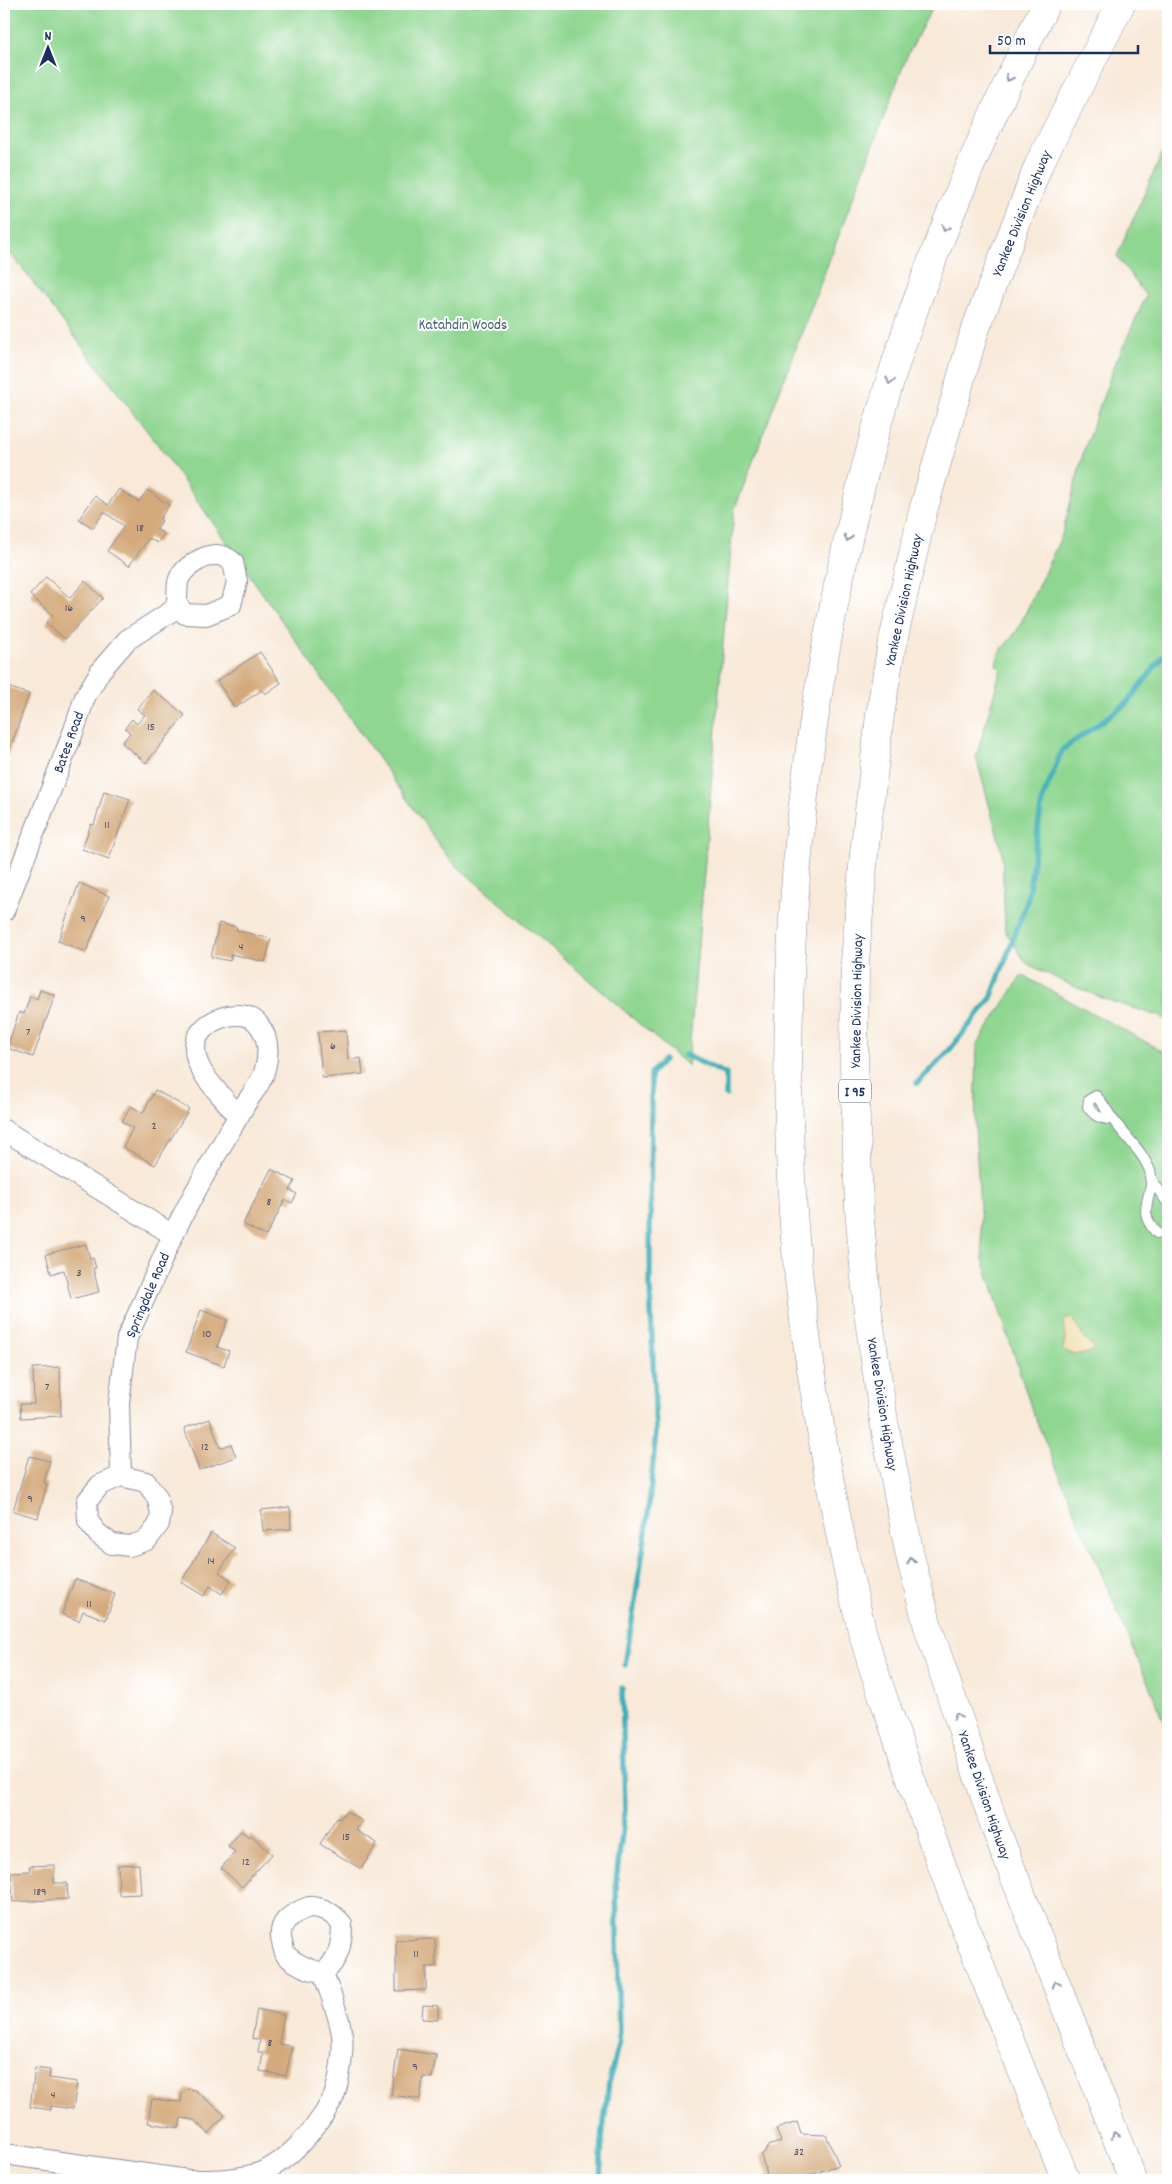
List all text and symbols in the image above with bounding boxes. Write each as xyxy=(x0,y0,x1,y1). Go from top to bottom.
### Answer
north arrow xyxy=(22,22,72,72)
scale bar xyxy=(990,22,1137,54)
text: N xyxy=(45,27,52,47)
text: 50 m xyxy=(997,31,1026,53)
one-way arrow xyxy=(1005,73,1015,82)
street label: Yankee Division Highway xyxy=(987,146,1059,280)
one-way arrow xyxy=(941,223,952,232)
park label: Katahdin Woods xyxy=(419,315,507,337)
one-way arrow xyxy=(886,376,896,385)
house number: 18 xyxy=(136,520,144,537)
street label: Yankee Division Highway xyxy=(880,531,930,668)
one-way arrow xyxy=(843,533,854,542)
house number: 16 xyxy=(65,600,73,617)
street label: Bates Road xyxy=(49,709,91,777)
house number: 15 xyxy=(147,719,155,736)
house number: 11 xyxy=(104,817,110,834)
house number: 9 xyxy=(80,911,86,928)
street label: Yankee Division Highway xyxy=(846,933,870,1068)
house number: 4 xyxy=(239,939,244,956)
house number: 7 xyxy=(26,1024,31,1041)
house number: 6 xyxy=(330,1038,336,1055)
road number: I 95 xyxy=(839,1080,871,1102)
house number: 2 xyxy=(151,1118,157,1135)
house number: 8 xyxy=(267,1194,272,1211)
street label: Springdale Road xyxy=(121,1250,177,1342)
house number: 3 xyxy=(76,1265,82,1282)
house number: 10 xyxy=(202,1326,212,1343)
street label: Yankee Division Highway xyxy=(860,1336,903,1473)
house number: 7 xyxy=(45,1379,50,1396)
house number: 12 xyxy=(201,1439,209,1456)
house number: 9 xyxy=(27,1491,33,1508)
house number: 14 xyxy=(207,1553,215,1570)
one-way arrow xyxy=(906,1556,917,1565)
house number: 11 xyxy=(86,1596,92,1613)
one-way arrow xyxy=(953,1713,963,1721)
street label: Yankee Division Highway xyxy=(951,1728,1016,1864)
house number: 15 xyxy=(342,1829,350,1846)
house number: 12 xyxy=(242,1854,250,1871)
house number: 189 xyxy=(34,1884,46,1901)
house number: 11 xyxy=(413,1946,419,1963)
one-way arrow xyxy=(1052,1980,1062,1988)
house number: 8 xyxy=(268,2035,273,2052)
house number: 9 xyxy=(412,2059,418,2076)
house number: 4 xyxy=(51,2087,56,2104)
one-way arrow xyxy=(1111,2131,1121,2140)
house number: 32 xyxy=(794,2144,804,2161)

